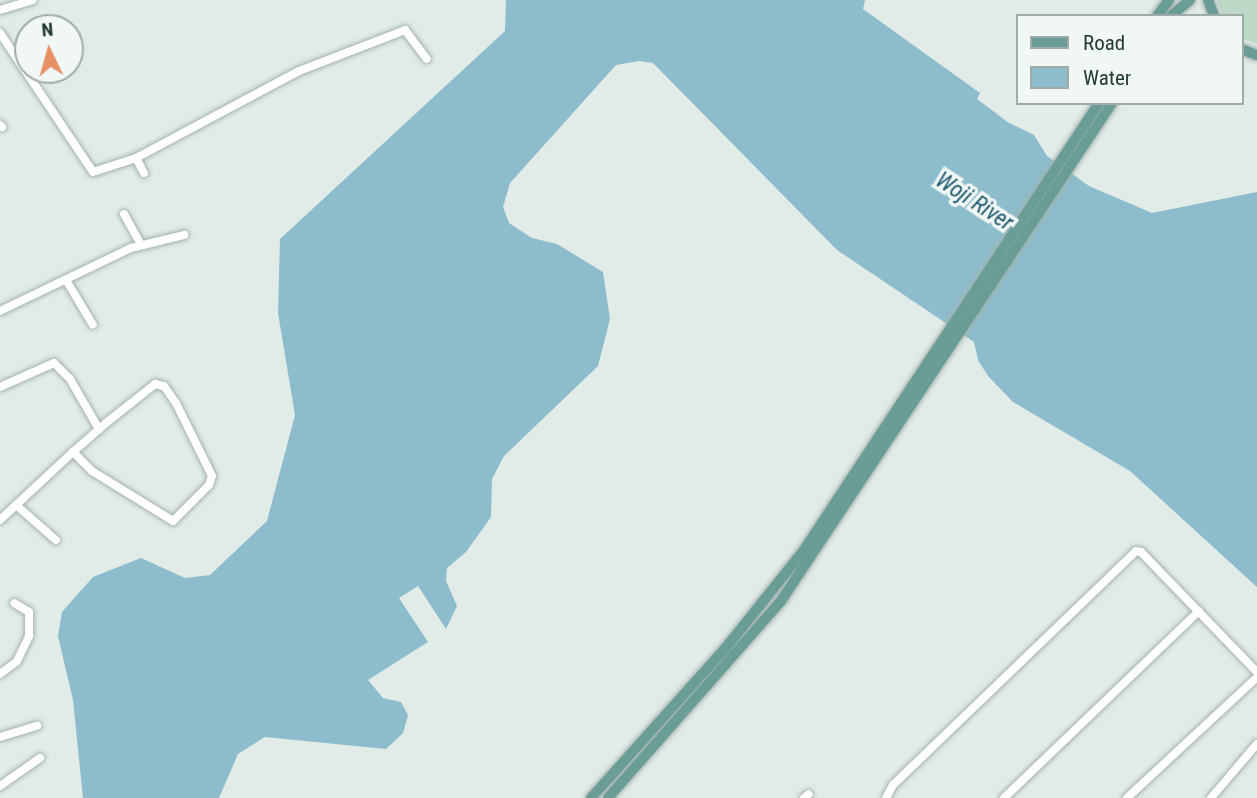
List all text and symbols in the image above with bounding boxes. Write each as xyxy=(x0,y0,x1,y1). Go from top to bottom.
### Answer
north arrow xyxy=(14,14,84,84)
legend xyxy=(1016,14,1243,105)
text: N xyxy=(40,18,54,42)
text: Road xyxy=(1083,31,1125,55)
text: Water xyxy=(1083,66,1131,90)
water label: Woji River xyxy=(930,167,1018,237)

